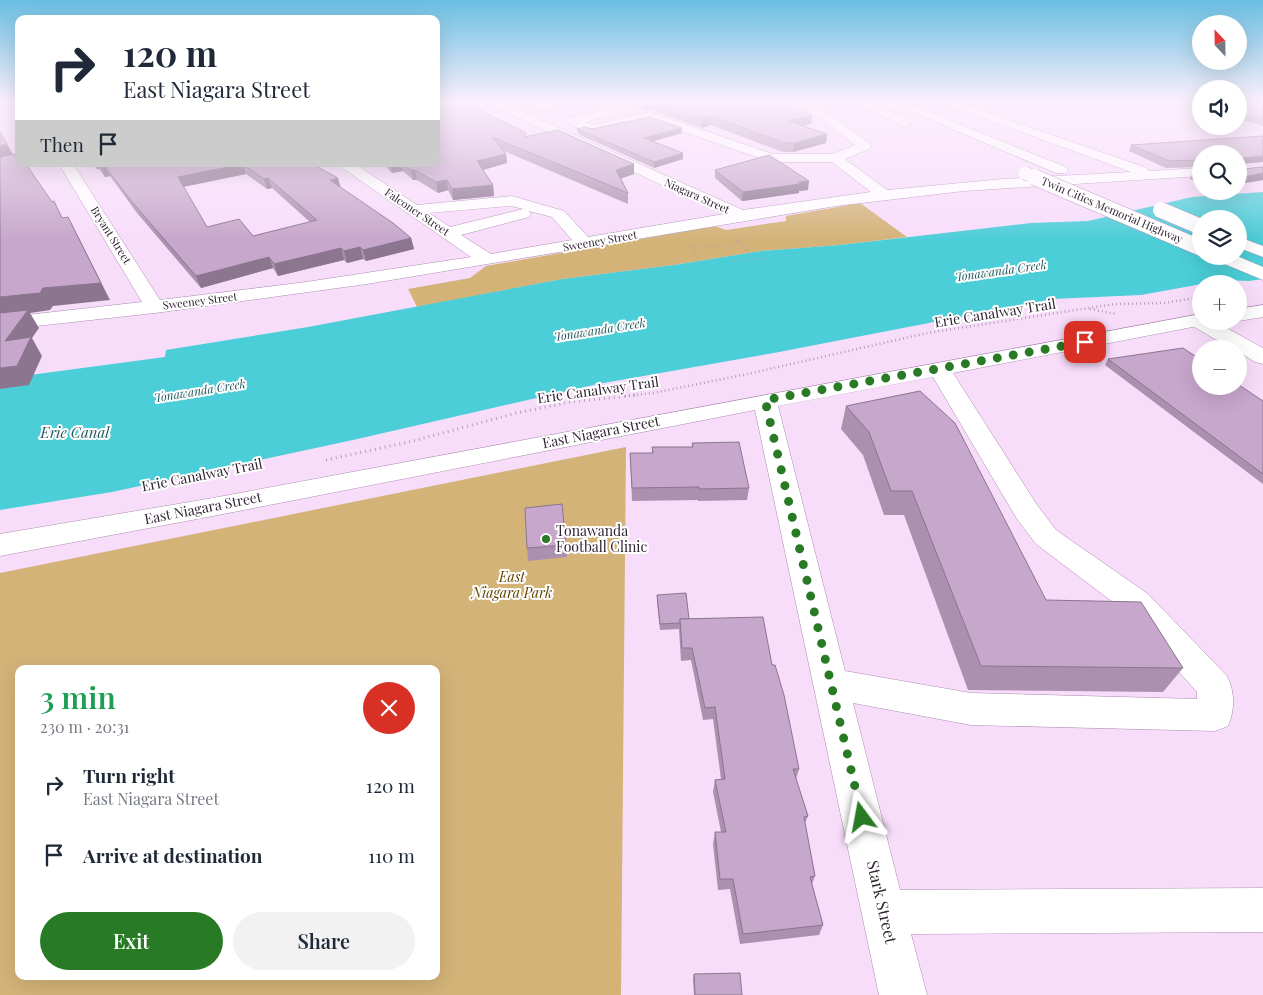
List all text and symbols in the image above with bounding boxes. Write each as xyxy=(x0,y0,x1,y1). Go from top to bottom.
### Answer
north arrow xyxy=(1192,15,1248,70)
map controls xyxy=(1192,15,1247,395)
text: 120 m xyxy=(123,29,217,76)
icon: right xyxy=(40,35,105,100)
text: East Niagara Street xyxy=(123,74,310,104)
button: sound xyxy=(1192,80,1247,135)
icon: arrive xyxy=(94,130,122,158)
text: Then xyxy=(40,131,84,157)
button: search xyxy=(1192,145,1247,200)
street label: Twin Cities Memorial Highway xyxy=(1039,173,1186,246)
street label: Niagara Street xyxy=(662,174,732,217)
street label: Falconer Street xyxy=(382,184,453,239)
street label: Bryant Street xyxy=(88,203,135,266)
button: layers xyxy=(1192,210,1247,265)
street label: Sweeney Street xyxy=(562,227,638,254)
water label: Tonawanda Creek xyxy=(954,256,1048,284)
button: + xyxy=(1192,275,1247,330)
street label: Sweeney Street xyxy=(162,288,238,313)
street label: Erie Canalway Trail xyxy=(933,294,1057,331)
water label: Tonawanda Creek xyxy=(553,314,647,344)
pin xyxy=(1064,321,1106,363)
icon: arrive xyxy=(1071,328,1099,356)
button: − xyxy=(1192,340,1247,395)
street label: Erie Canalway Trail xyxy=(536,372,660,407)
water label: Tonawanda Creek xyxy=(153,375,247,405)
street label: East Niagara Street xyxy=(541,411,662,452)
water label: Erie Canal xyxy=(40,422,110,442)
street label: Erie Canalway Trail xyxy=(140,453,264,496)
street label: East Niagara Street xyxy=(143,487,264,528)
place label: Tonawanda Football Clinic xyxy=(556,521,647,556)
marker: Tonawanda Football Clinic xyxy=(540,533,552,545)
park label: East Niagara Park xyxy=(470,567,552,602)
text: 3 min xyxy=(40,677,116,717)
button: close xyxy=(363,682,415,734)
text: 230 m · 20:31 xyxy=(40,716,130,737)
text: Turn right xyxy=(83,762,175,788)
icon: right xyxy=(40,771,68,799)
text: 120 m xyxy=(366,772,415,798)
text: East Niagara Street xyxy=(83,788,219,809)
position arrow xyxy=(835,790,887,842)
icon: arrive xyxy=(40,841,68,869)
text: Arrive at destination xyxy=(83,842,263,868)
text: 110 m xyxy=(368,842,415,868)
street label: Stark Street xyxy=(863,858,902,946)
button: Exit xyxy=(40,912,223,970)
button: Share xyxy=(233,912,415,970)

